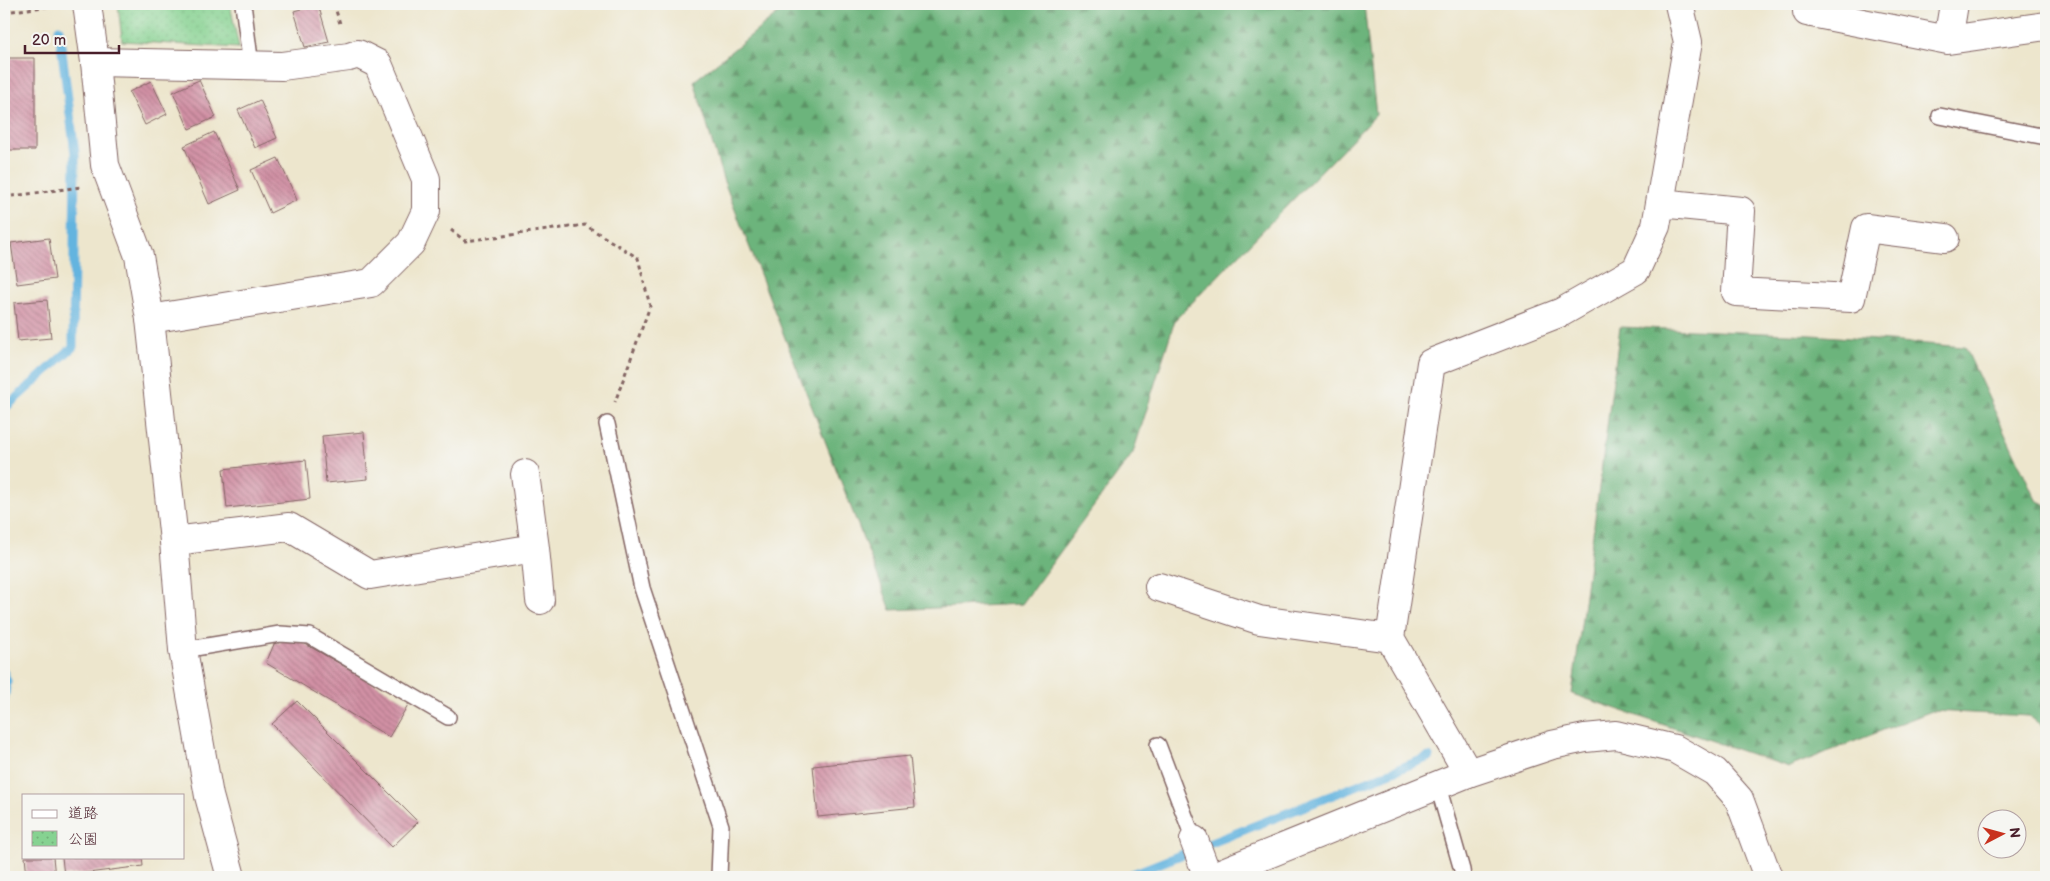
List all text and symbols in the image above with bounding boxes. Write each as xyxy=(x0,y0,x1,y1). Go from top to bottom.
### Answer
scale bar xyxy=(25,22,119,54)
text: 20 m xyxy=(32,31,66,50)
legend xyxy=(22,794,185,858)
text: 道路 xyxy=(68,804,98,823)
north arrow xyxy=(1978,808,2028,858)
text: N xyxy=(2005,827,2023,839)
text: 公園 xyxy=(68,830,98,849)

